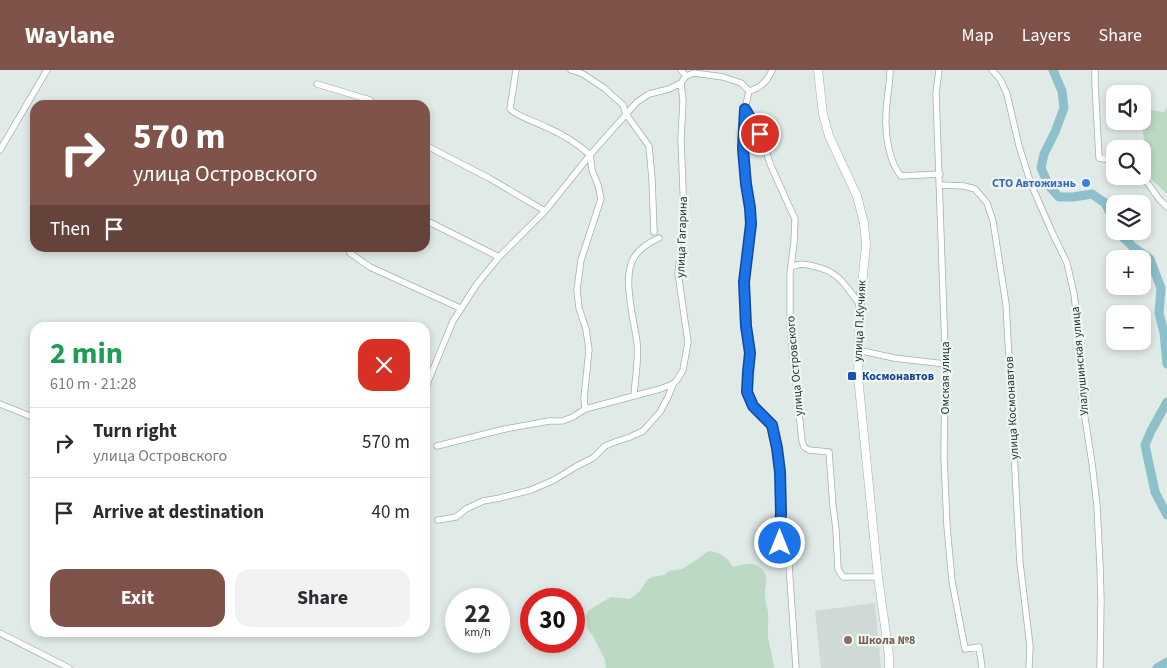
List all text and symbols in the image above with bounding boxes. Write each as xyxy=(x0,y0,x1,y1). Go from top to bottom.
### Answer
text: Waylane xyxy=(25,18,115,53)
text: Map xyxy=(962,23,994,48)
text: Layers xyxy=(1022,23,1071,48)
text: Share xyxy=(1099,23,1142,48)
map controls xyxy=(1106,85,1151,350)
button: sound xyxy=(1106,85,1151,130)
text: 570 m xyxy=(133,112,225,162)
pin xyxy=(739,113,781,155)
icon: right xyxy=(50,120,115,185)
icon: arrive xyxy=(746,120,774,148)
button: search xyxy=(1106,140,1151,185)
text: улица Островского xyxy=(133,158,317,190)
place label: СТО Автожизнь xyxy=(992,175,1076,192)
marker: СТО Автожизнь xyxy=(1080,177,1092,189)
button: layers xyxy=(1106,195,1151,240)
street label: улица Гагарина xyxy=(672,196,692,278)
icon: arrive xyxy=(100,215,128,243)
text: Then xyxy=(50,216,90,243)
button: + xyxy=(1106,250,1151,295)
street label: улица П.Кучияк xyxy=(849,280,871,362)
button: − xyxy=(1106,305,1151,350)
street label: Улалушинская улица xyxy=(1067,306,1093,416)
street label: улица Островского xyxy=(782,315,808,417)
text: 2 min xyxy=(50,332,123,375)
button: close xyxy=(358,339,410,391)
street label: Омская улица xyxy=(937,342,954,414)
street label: улица Космонавтов xyxy=(1001,356,1023,460)
place label: Космонавтов xyxy=(862,368,934,385)
marker: Космонавтов xyxy=(846,370,858,382)
text: 610 m · 21:28 xyxy=(50,373,137,395)
text: Turn right xyxy=(93,418,177,445)
icon: right xyxy=(50,429,78,457)
text: 570 m xyxy=(362,429,410,456)
text: улица Островского xyxy=(93,445,227,467)
icon: arrive xyxy=(50,499,78,527)
text: Arrive at destination xyxy=(93,499,264,526)
text: 40 m xyxy=(372,499,410,526)
position arrow xyxy=(753,516,805,568)
button: Exit xyxy=(50,569,225,627)
button: Share xyxy=(235,569,410,627)
speed limit sign: 30 xyxy=(520,588,585,653)
text: 22 xyxy=(464,596,491,632)
text: km/h xyxy=(464,624,491,641)
place label: Школа №8 xyxy=(858,632,915,649)
marker: Школа №8 xyxy=(842,634,854,646)

